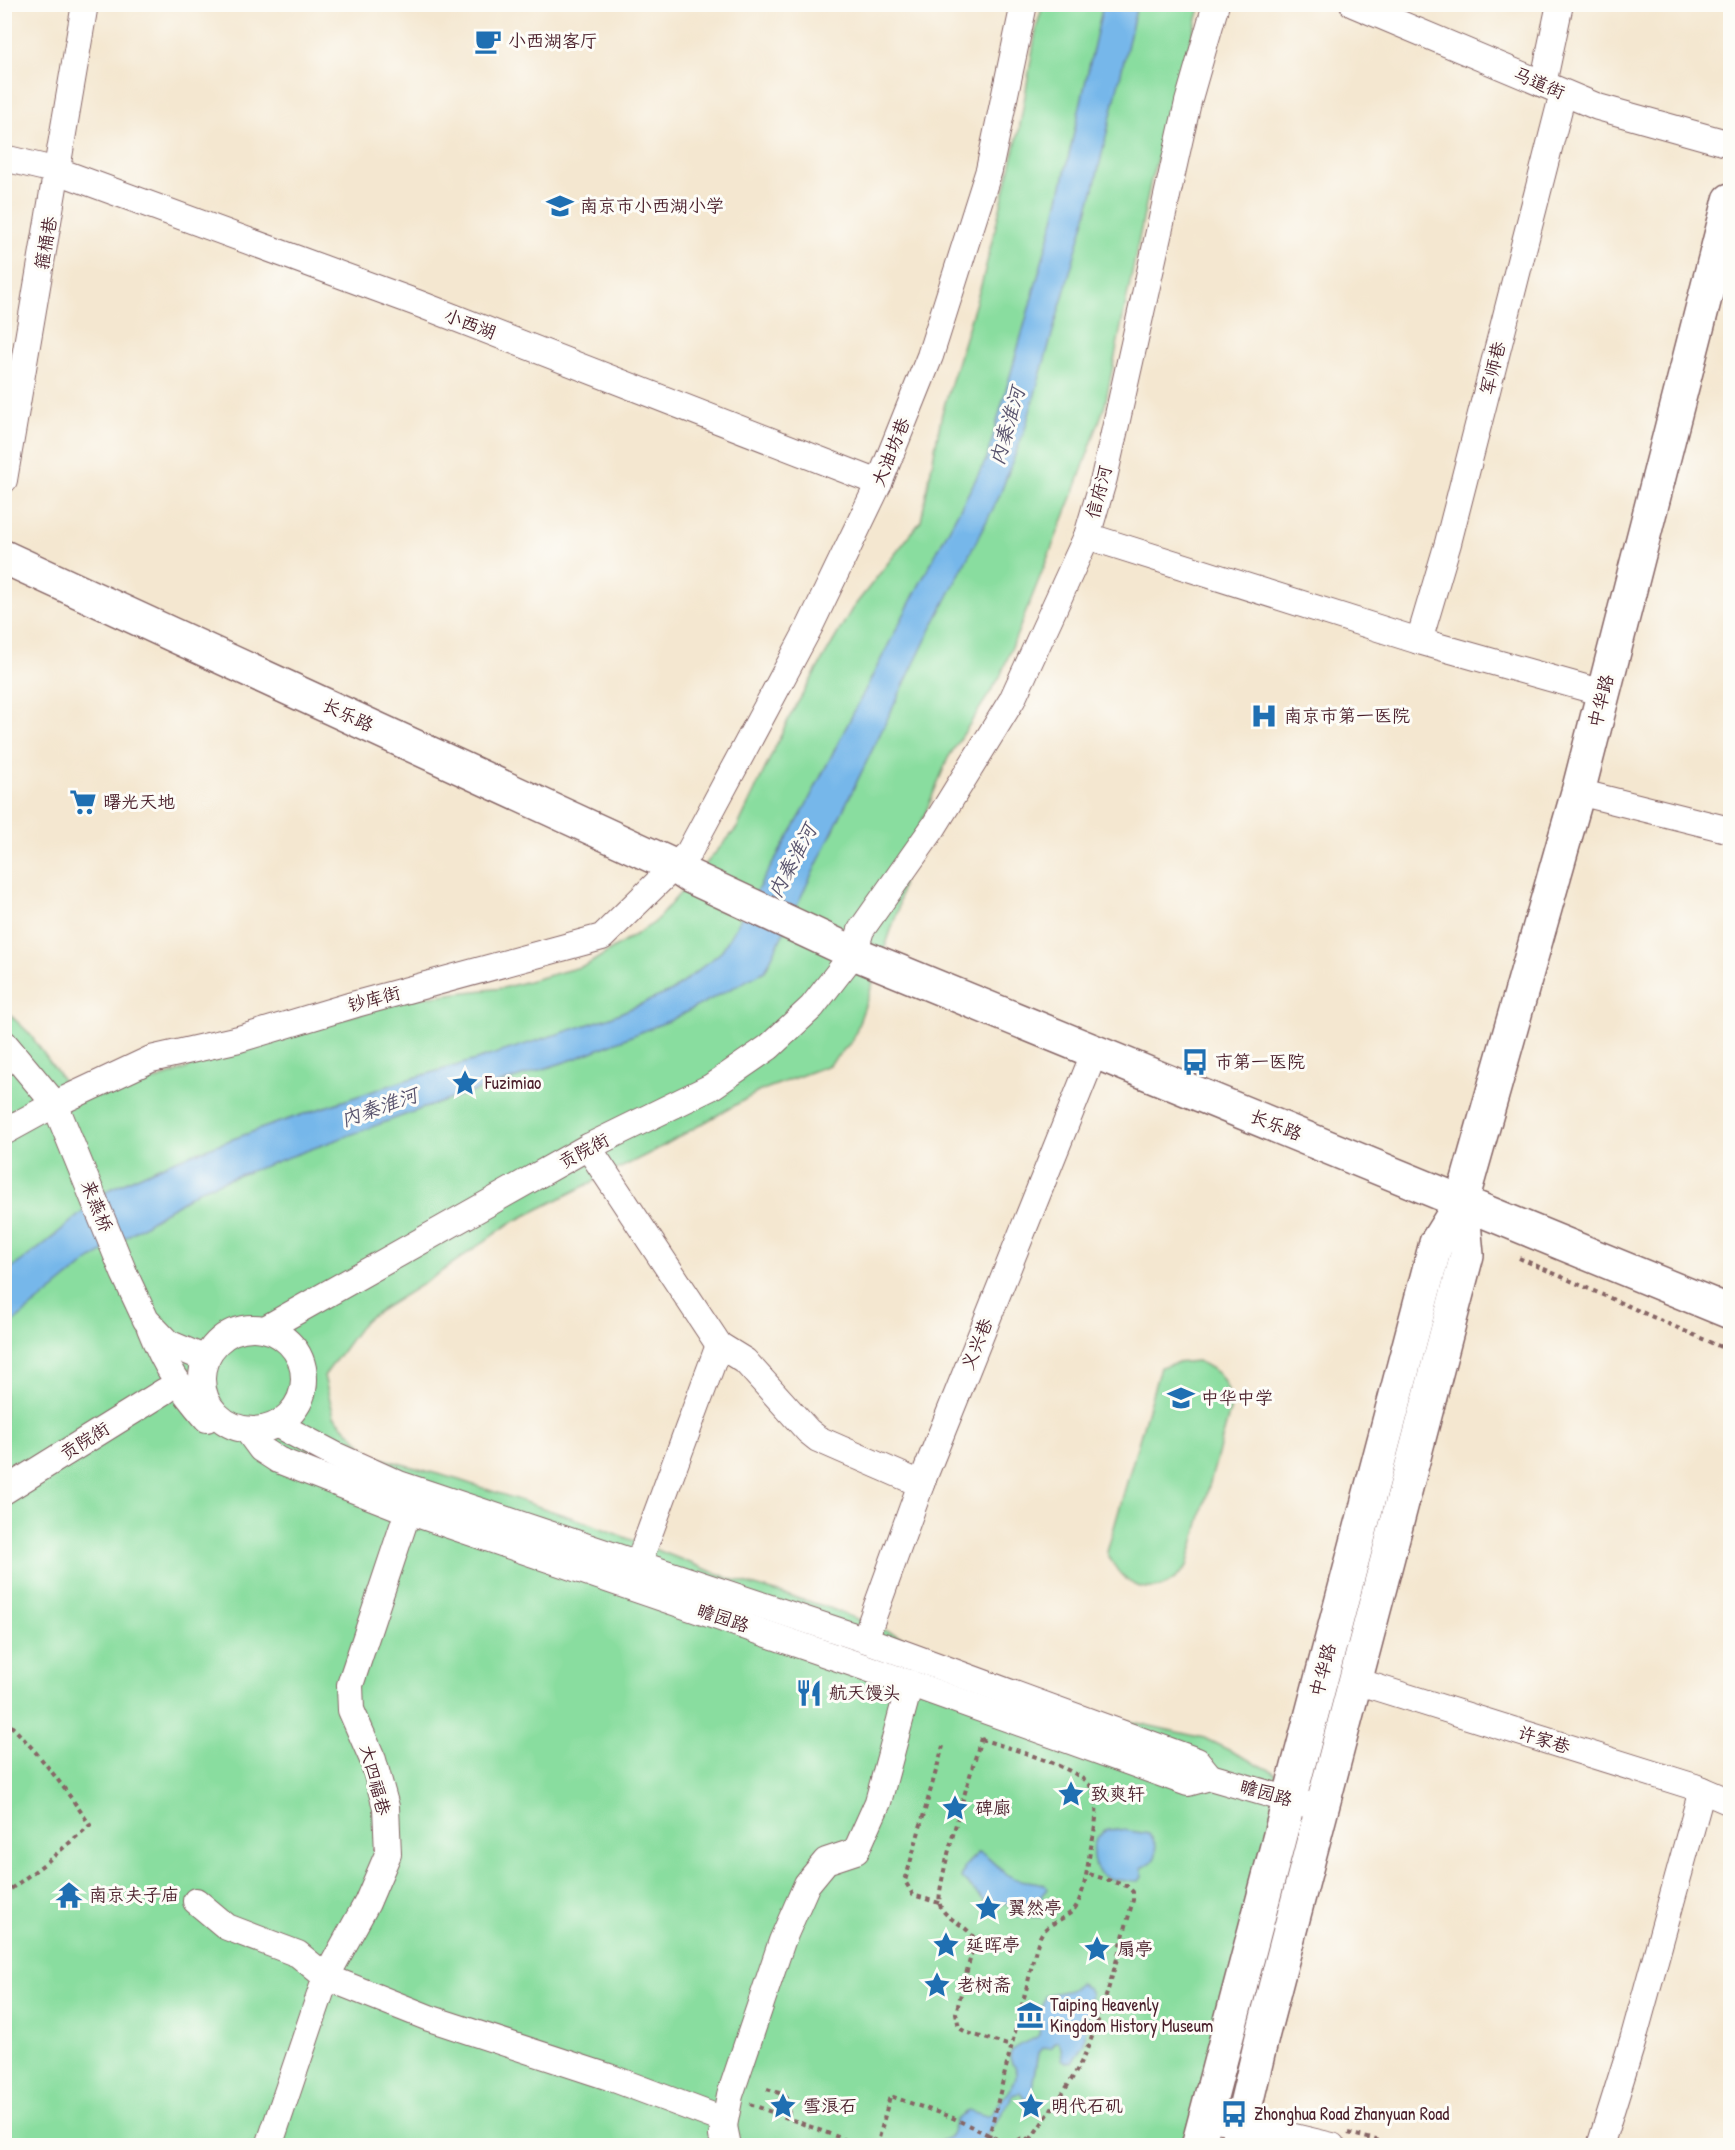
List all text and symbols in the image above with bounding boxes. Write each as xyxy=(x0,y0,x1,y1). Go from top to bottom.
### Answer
cafe icon: 小西湖客厅 xyxy=(473,26,503,56)
place label: 小西湖客厅 xyxy=(508,28,598,53)
street label: 马道街 xyxy=(1509,60,1569,105)
school or university icon: 南京市小西湖小学 xyxy=(545,191,575,221)
place label: 南京市小西湖小学 xyxy=(580,193,724,218)
street label: 箍桶巷 xyxy=(29,214,63,272)
street label: 小西湖 xyxy=(440,302,500,345)
street label: 军师巷 xyxy=(1474,339,1511,397)
water label: 内秦淮河 xyxy=(983,381,1031,468)
street label: 大油坊巷 xyxy=(865,414,916,490)
street label: 信府河 xyxy=(1079,463,1118,521)
street label: 中华路 xyxy=(1582,672,1619,730)
street label: 长乐路 xyxy=(318,692,378,737)
hospital icon: 南京市第一医院 xyxy=(1249,701,1279,731)
place label: 南京市第一医院 xyxy=(1284,703,1410,728)
supermarket icon: 曙光天地 xyxy=(68,787,98,817)
place label: 曙光天地 xyxy=(103,789,175,814)
water label: 内秦淮河 xyxy=(761,816,824,902)
street label: 钞库街 xyxy=(345,979,403,1018)
bus stop icon: 市第一医院 xyxy=(1180,1047,1210,1077)
place label: 市第一医院 xyxy=(1215,1049,1305,1074)
place icon: Fuzimiao xyxy=(450,1068,480,1098)
place label: Fuzimiao xyxy=(484,1070,541,1095)
water label: 内秦淮河 xyxy=(337,1080,424,1132)
street label: 长乐路 xyxy=(1246,1103,1306,1146)
street label: 贡院街 xyxy=(554,1127,613,1174)
street label: 来燕桥 xyxy=(76,1176,119,1236)
street label: 义兴巷 xyxy=(955,1314,998,1374)
school or university icon: 中华中学 xyxy=(1166,1383,1196,1413)
place label: 中华中学 xyxy=(1201,1385,1273,1410)
street label: 贡院街 xyxy=(55,1416,114,1465)
street label: 瞻园路 xyxy=(694,1597,753,1638)
street label: 中华路 xyxy=(1303,1641,1342,1699)
restaurant icon: 航天馒头 xyxy=(794,1678,824,1708)
place label: 航天馒头 xyxy=(829,1680,901,1705)
street label: 许家巷 xyxy=(1515,1720,1574,1759)
street label: 大四福巷 xyxy=(354,1742,397,1818)
street label: 瞻园路 xyxy=(1237,1773,1296,1812)
place icon: 致爽轩 xyxy=(1056,1779,1086,1809)
place label: 致爽轩 xyxy=(1091,1781,1145,1806)
place icon: 碑廊 xyxy=(940,1793,970,1823)
place label: 碑廊 xyxy=(975,1795,1011,1820)
temple icon: 南京夫子庙 xyxy=(54,1880,84,1910)
place label: 南京夫子庙 xyxy=(89,1882,179,1907)
place icon: 翼然亭 xyxy=(973,1893,1003,1923)
place label: 翼然亭 xyxy=(1008,1895,1062,1920)
place icon: 延晖亭 xyxy=(931,1930,961,1960)
place label: 延晖亭 xyxy=(966,1932,1020,1957)
place icon: 扇亭 xyxy=(1082,1934,1112,1964)
place label: 扇亭 xyxy=(1117,1936,1153,1961)
place icon: 老树斋 xyxy=(922,1970,952,2000)
place label: 老树斋 xyxy=(957,1972,1011,1997)
place label: Taiping Heavenly Kingdom History Museum xyxy=(1050,1992,1213,2038)
museum icon: Taiping Heavenly Kingdom History Museum xyxy=(1015,2000,1045,2030)
place icon: 雪浪石 xyxy=(768,2091,798,2121)
place icon: 明代石矶 xyxy=(1016,2091,1046,2121)
place label: 雪浪石 xyxy=(803,2093,857,2118)
place label: 明代石矶 xyxy=(1051,2093,1123,2118)
bus stop icon: Zhonghua Road Zhanyuan Road xyxy=(1219,2099,1249,2129)
place label: Zhonghua Road Zhanyuan Road xyxy=(1254,2101,1449,2126)

